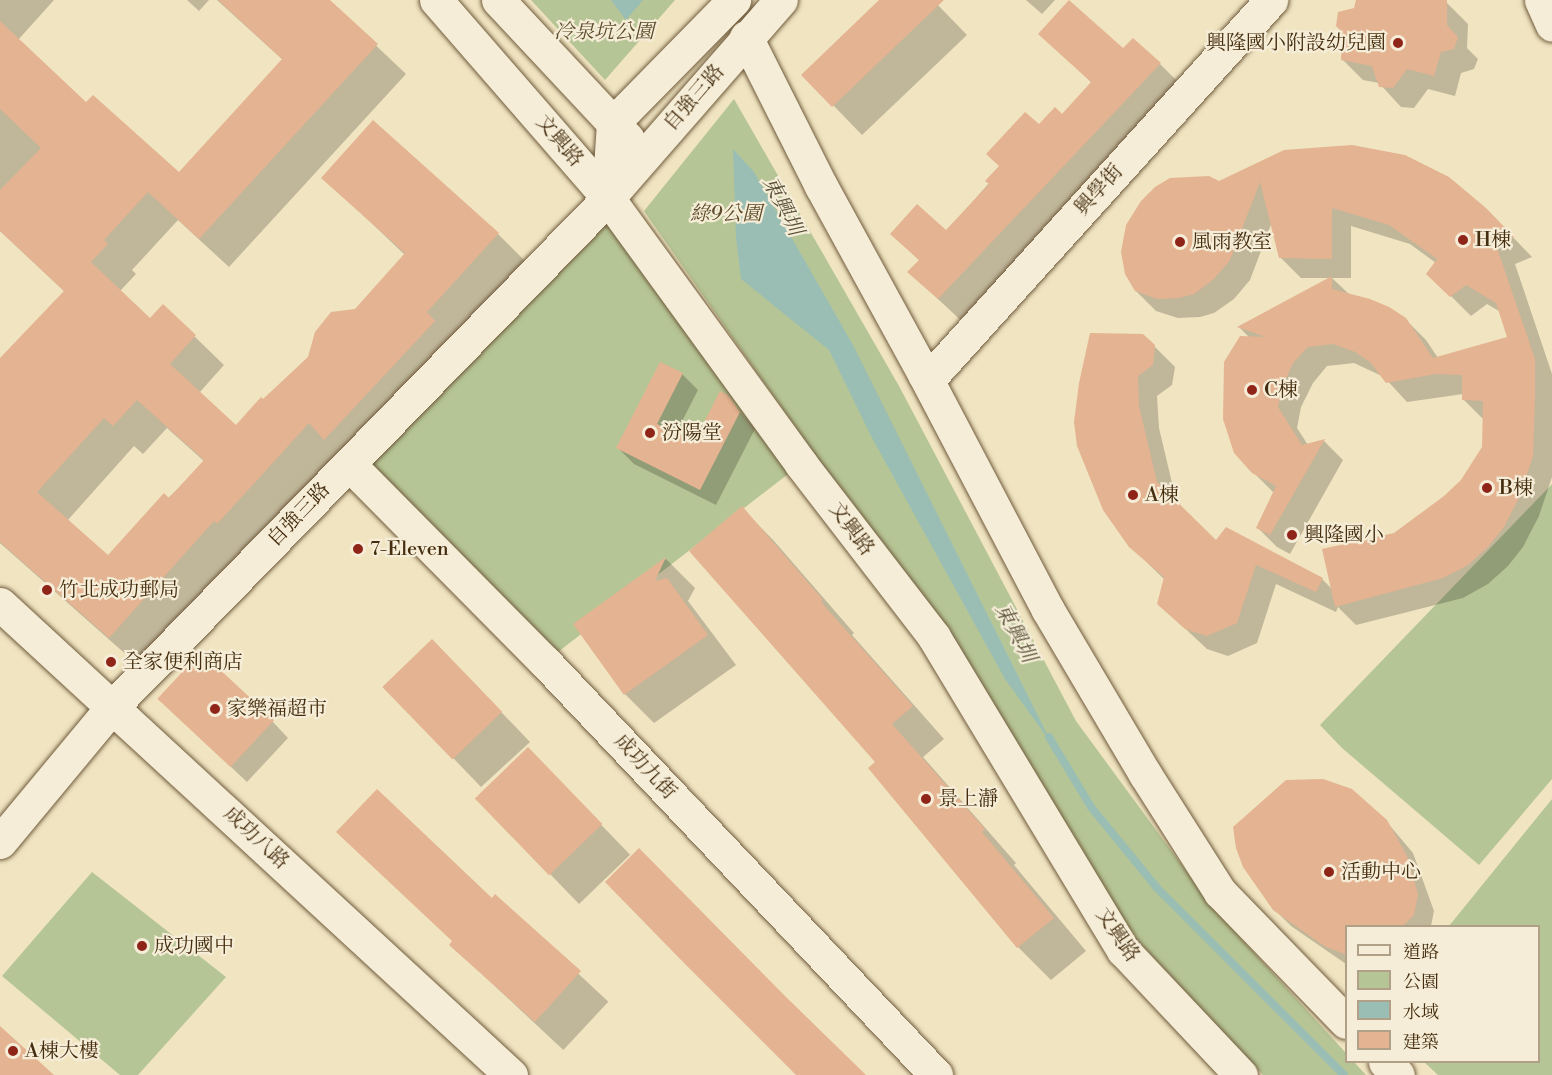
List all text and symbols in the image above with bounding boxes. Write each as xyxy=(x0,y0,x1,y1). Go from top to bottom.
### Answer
park label: 冷泉坑公園 xyxy=(554,20,654,44)
place label: 興隆國小附設幼兒園 xyxy=(1206,31,1386,55)
marker: 興隆國小附設幼兒園 xyxy=(1391,36,1405,50)
street label: 自強三路 xyxy=(659,60,729,136)
street label: 文興路 xyxy=(530,110,588,172)
street label: 興學街 xyxy=(1070,160,1128,220)
water label: 東興圳 xyxy=(756,172,808,240)
park label: 綠9公園 xyxy=(690,202,762,226)
place label: H棟 xyxy=(1475,228,1511,252)
place label: 風雨教室 xyxy=(1192,230,1272,254)
marker: H棟 xyxy=(1456,233,1470,247)
marker: 風雨教室 xyxy=(1173,235,1187,249)
place label: C棟 xyxy=(1264,378,1298,402)
marker: C棟 xyxy=(1245,383,1259,397)
place label: 汾陽堂 xyxy=(662,421,722,445)
marker: 汾陽堂 xyxy=(643,426,657,440)
place label: B棟 xyxy=(1499,476,1533,500)
street label: 自強三路 xyxy=(263,478,335,552)
marker: B棟 xyxy=(1480,481,1494,495)
place label: A棟 xyxy=(1145,483,1179,507)
marker: A棟 xyxy=(1126,488,1140,502)
street label: 文興路 xyxy=(823,498,879,560)
place label: 興隆國小 xyxy=(1304,523,1384,547)
marker: 興隆國小 xyxy=(1285,528,1299,542)
place label: 7-Eleven xyxy=(370,537,449,561)
marker: 7-Eleven xyxy=(351,542,365,556)
place label: 竹北成功郵局 xyxy=(59,578,179,602)
marker: 竹北成功郵局 xyxy=(40,583,54,597)
water label: 東興圳 xyxy=(989,599,1041,667)
place label: 全家便利商店 xyxy=(123,650,243,674)
marker: 全家便利商店 xyxy=(104,655,118,669)
place label: 家樂福超市 xyxy=(227,697,327,721)
marker: 家樂福超市 xyxy=(208,702,222,716)
street label: 成功九街 xyxy=(609,730,681,804)
place label: 景上瀞 xyxy=(938,787,998,811)
marker: 景上瀞 xyxy=(919,792,933,806)
street label: 成功八路 xyxy=(219,802,293,874)
place label: 活動中心 xyxy=(1341,860,1421,884)
marker: 活動中心 xyxy=(1322,865,1336,879)
street label: 文興路 xyxy=(1090,904,1144,966)
legend xyxy=(1345,925,1540,1063)
place label: 成功國中 xyxy=(154,934,234,958)
marker: 成功國中 xyxy=(135,939,149,953)
text: 道路 xyxy=(1403,941,1439,964)
text: 公園 xyxy=(1403,971,1439,994)
text: 水域 xyxy=(1403,1001,1439,1024)
text: 建築 xyxy=(1403,1031,1439,1054)
place label: A棟大樓 xyxy=(25,1039,99,1063)
marker: A棟大樓 xyxy=(6,1044,20,1058)

